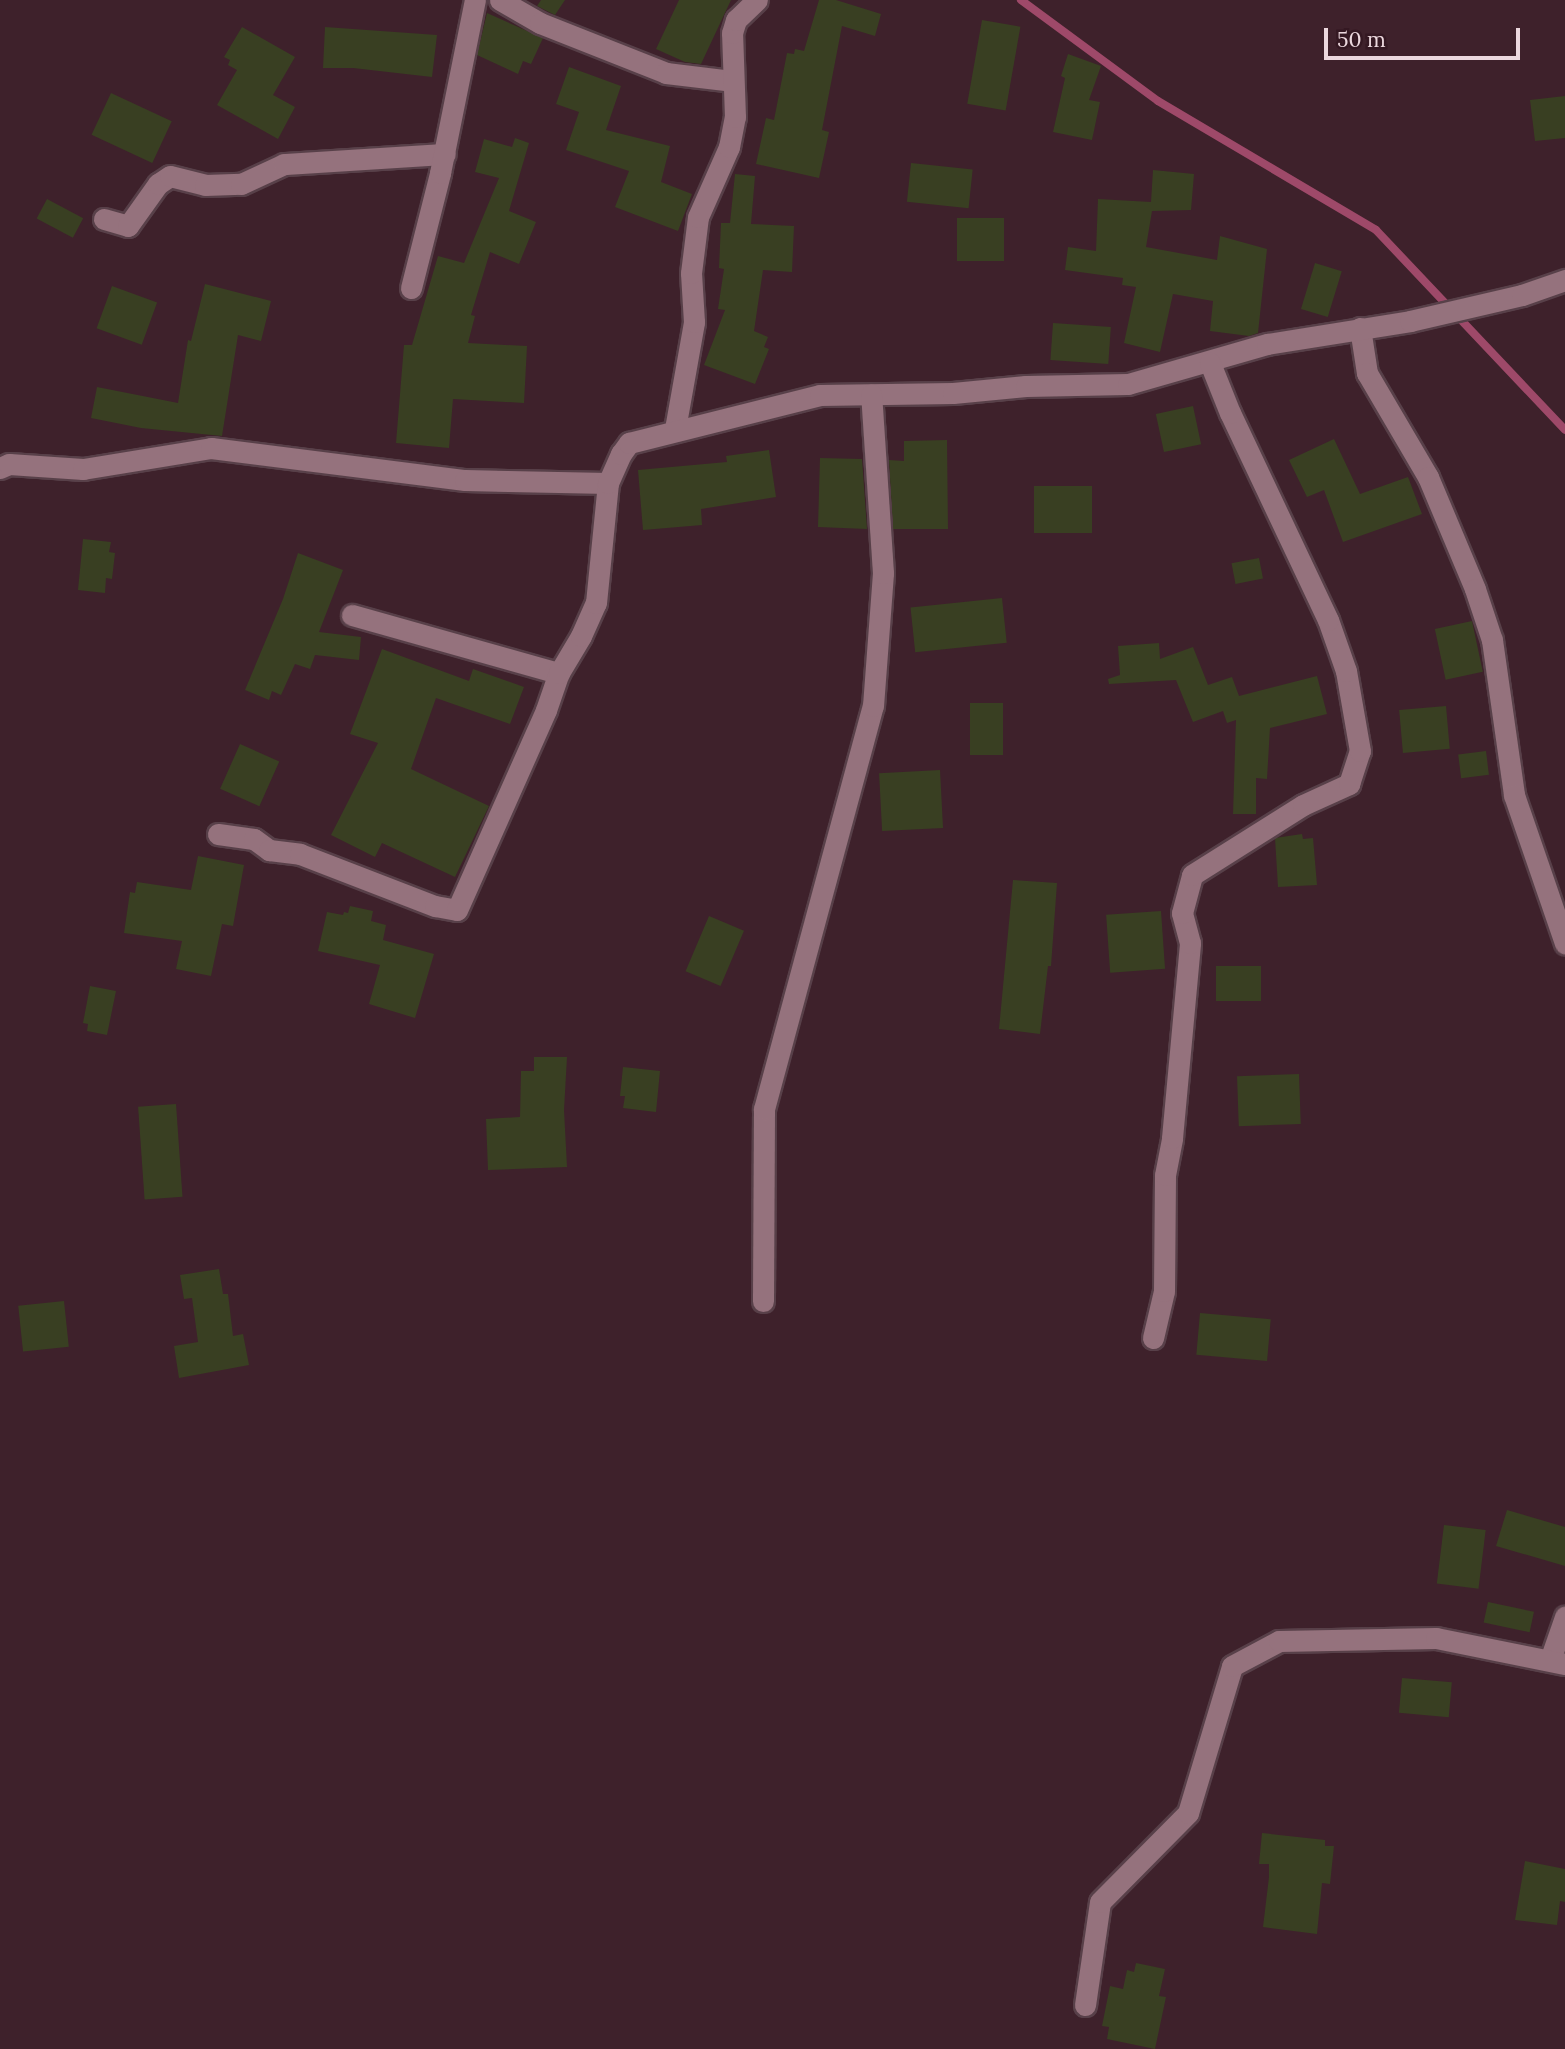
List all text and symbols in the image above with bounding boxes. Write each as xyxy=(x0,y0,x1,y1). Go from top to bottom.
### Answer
scale bar xyxy=(1327,14,1523,58)
text: 50 m xyxy=(1337,26,1386,53)

